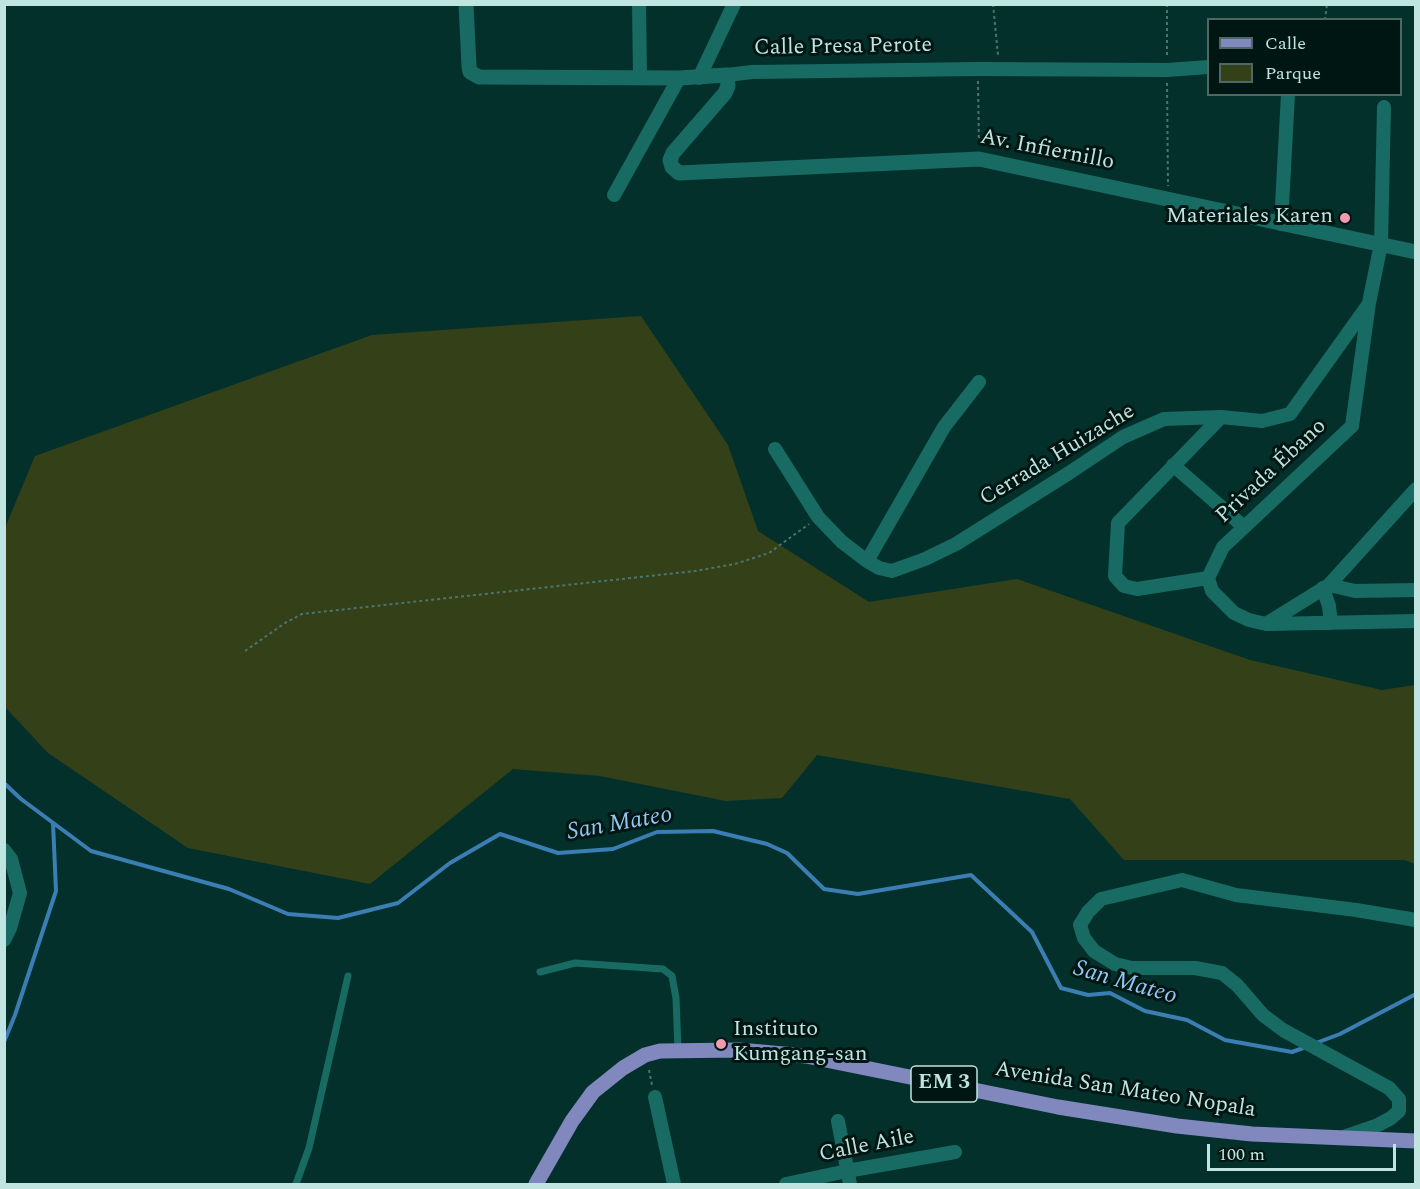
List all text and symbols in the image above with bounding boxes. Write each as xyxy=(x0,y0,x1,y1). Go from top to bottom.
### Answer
legend xyxy=(1207,18,1402,96)
text: Calle xyxy=(1265,30,1306,57)
street label: Calle Presa Perote xyxy=(754,33,932,63)
text: Parque xyxy=(1265,60,1321,87)
street label: Av. Infiernillo xyxy=(978,125,1116,177)
place label: Materiales Karen xyxy=(1166,205,1333,231)
marker: Materiales Karen xyxy=(1338,211,1352,225)
street label: Cerrada Huizache xyxy=(976,399,1140,513)
street label: Privada Ébano xyxy=(1211,414,1333,530)
water label: San Mateo xyxy=(565,802,675,848)
water label: San Mateo xyxy=(1070,956,1180,1012)
place label: Instituto Kumgang-san xyxy=(733,1018,868,1070)
marker: Instituto Kumgang-san xyxy=(714,1037,728,1051)
street label: Avenida San Mateo Nopala xyxy=(993,1057,1257,1125)
road number: EM 3 xyxy=(911,1066,977,1102)
street label: Calle Aile xyxy=(817,1125,917,1169)
scale bar xyxy=(1210,1132,1399,1170)
text: 100 m xyxy=(1218,1141,1265,1168)

